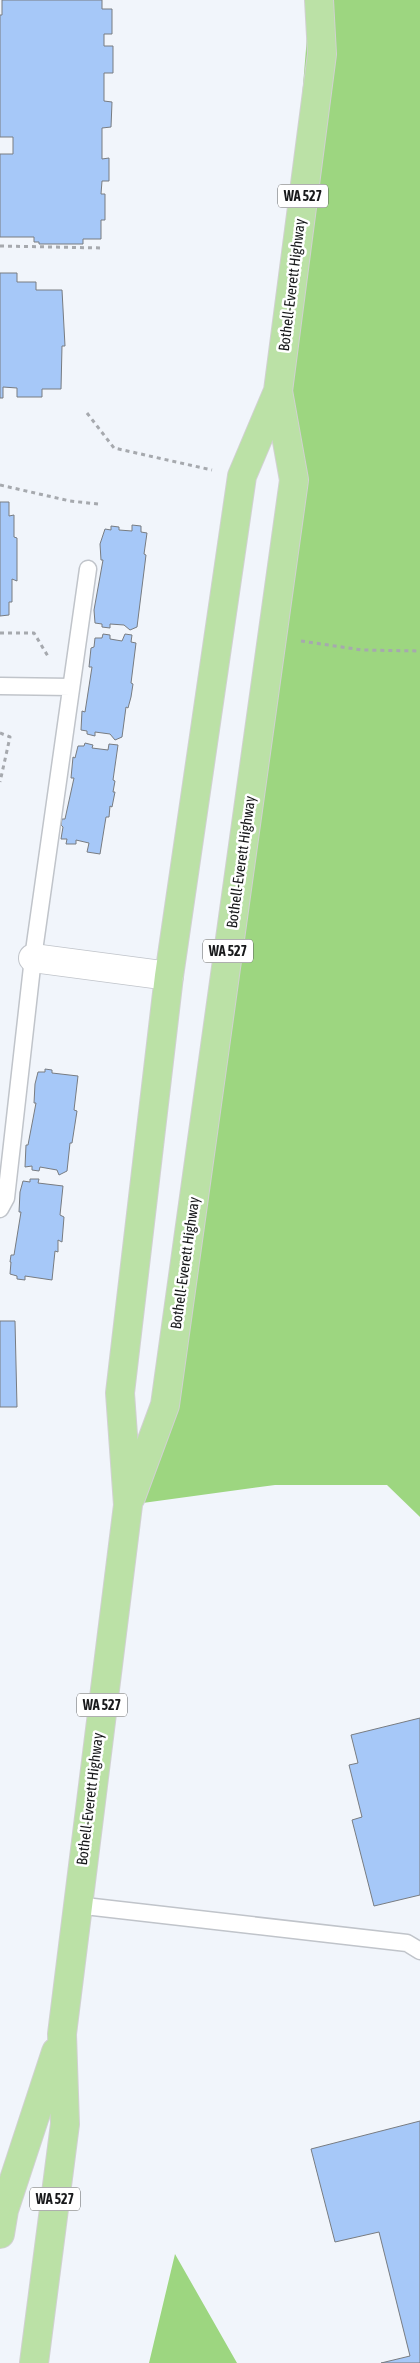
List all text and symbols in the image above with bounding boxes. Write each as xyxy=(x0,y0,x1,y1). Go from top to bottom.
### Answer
road number: WA 527 xyxy=(278,185,328,208)
street label: Bothell-Everett Highway xyxy=(275,218,308,352)
street label: Bothell-Everett Highway xyxy=(223,795,258,929)
road number: WA 527 xyxy=(203,939,253,962)
street label: Bothell-Everett Highway xyxy=(167,1196,202,1330)
road number: WA 527 xyxy=(77,1694,127,1716)
street label: Bothell-Everett Highway xyxy=(73,1732,106,1866)
road number: WA 527 xyxy=(30,2188,80,2210)

